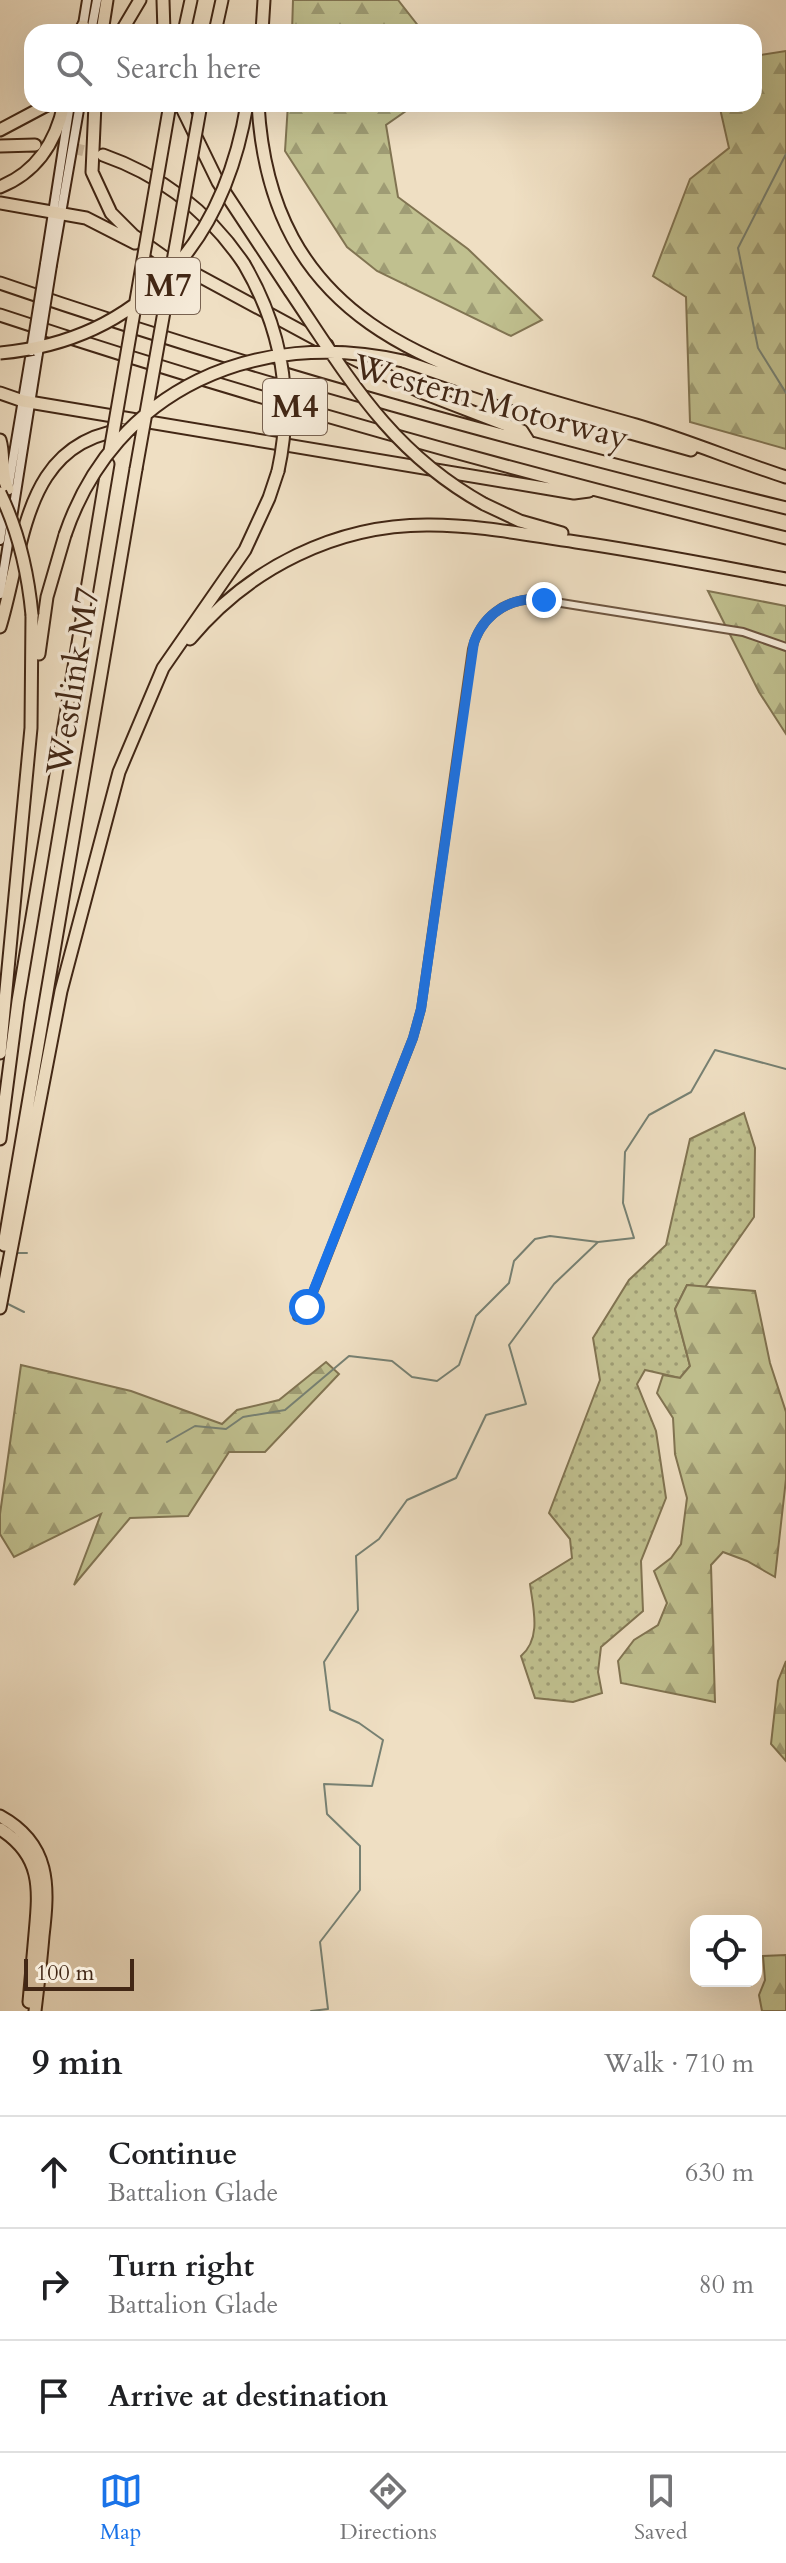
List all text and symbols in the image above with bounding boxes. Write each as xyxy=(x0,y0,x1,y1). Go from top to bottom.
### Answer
search box xyxy=(24,24,762,112)
icon: search xyxy=(52,46,96,90)
text: Search here xyxy=(116,48,261,89)
road number: M7 xyxy=(136,258,200,314)
street label: Western Motorway xyxy=(347,343,634,461)
road number: M4 xyxy=(263,379,327,435)
route end xyxy=(526,582,562,618)
street label: Westlink M7 xyxy=(35,584,111,779)
route start xyxy=(289,1289,325,1325)
map controls xyxy=(690,1915,762,1987)
button: locate xyxy=(690,1915,762,1987)
scale bar xyxy=(24,1955,134,1991)
text: 100 m xyxy=(36,1958,94,1988)
text: 9 min xyxy=(32,2040,123,2086)
text: Walk · 710 m xyxy=(604,2046,754,2081)
text: Continue xyxy=(108,2134,237,2175)
icon: ahead xyxy=(32,2150,76,2194)
text: 630 m xyxy=(685,2155,754,2190)
text: Battalion Glade xyxy=(108,2175,278,2210)
text: Turn right xyxy=(108,2246,254,2287)
icon: right xyxy=(32,2262,76,2306)
text: 80 m xyxy=(698,2267,754,2302)
text: Battalion Glade xyxy=(108,2287,278,2322)
icon: arrive xyxy=(32,2374,76,2418)
text: Arrive at destination xyxy=(108,2376,388,2417)
tab: Map xyxy=(99,2469,143,2547)
tab: Directions xyxy=(340,2469,437,2547)
tab: Saved xyxy=(634,2469,687,2547)

